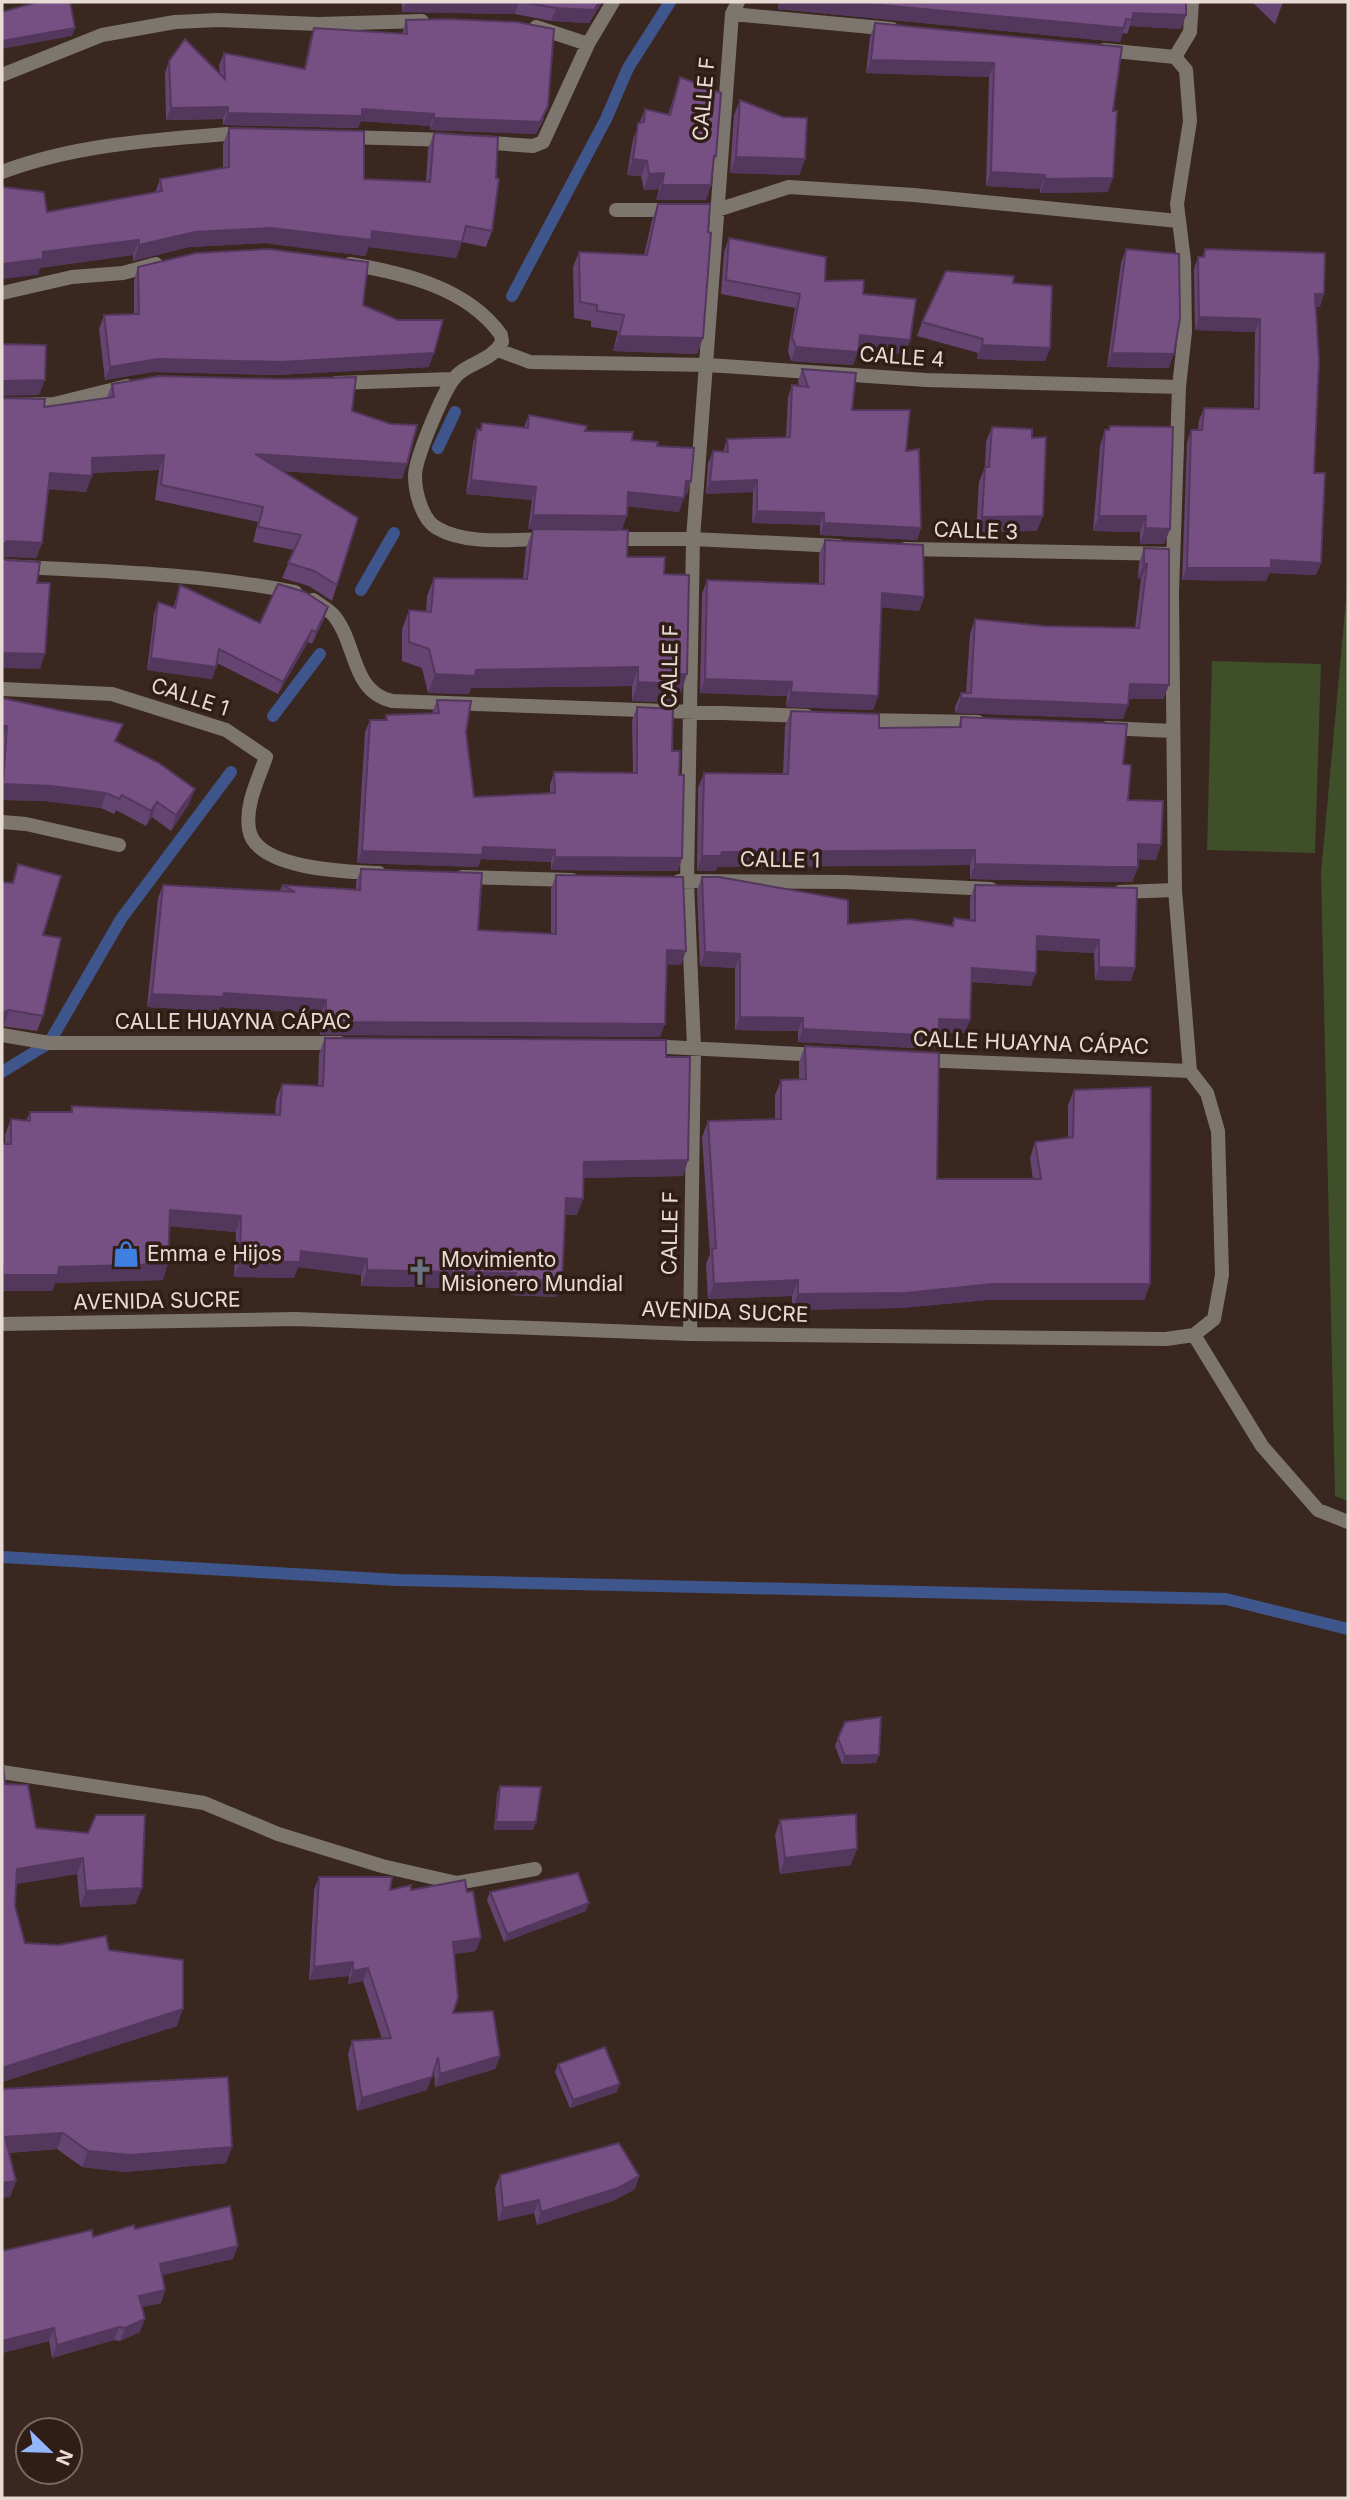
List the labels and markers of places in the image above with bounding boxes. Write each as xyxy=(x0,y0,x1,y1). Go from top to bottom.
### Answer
shop icon: Emma e Hijos xyxy=(111,1239,141,1269)
place label: Emma e Hijos xyxy=(147,1241,282,1266)
place label: Movimiento Misionero Mundial xyxy=(441,1247,623,1296)
church icon: Movimiento Misionero Mundial xyxy=(405,1257,435,1287)

